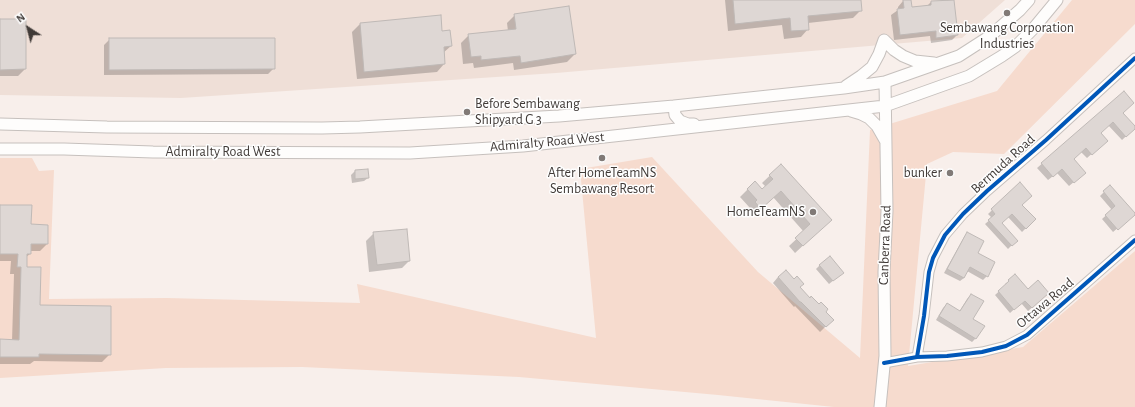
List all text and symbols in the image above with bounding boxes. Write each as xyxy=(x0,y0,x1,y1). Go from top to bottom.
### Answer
north arrow xyxy=(8,8,48,48)
marker: Sembawang Corporation Industries xyxy=(1002,8,1012,18)
text: N xyxy=(14,11,27,25)
place label: Sembawang Corporation Industries xyxy=(940,20,1074,52)
place label: Before Sembawang Shipyard G 3 xyxy=(475,96,580,128)
marker: Before Sembawang Shipyard G 3 xyxy=(462,107,472,117)
street label: Admiralty Road West xyxy=(489,129,605,155)
street label: Bermuda Road xyxy=(967,131,1039,197)
street label: Admiralty Road West xyxy=(166,144,280,160)
marker: After HomeTeamNS Sembawang Resort xyxy=(597,153,607,163)
place label: After HomeTeamNS Sembawang Resort xyxy=(548,165,656,198)
place label: bunker xyxy=(903,165,942,181)
marker: bunker xyxy=(945,168,955,178)
place label: HomeTeamNS xyxy=(726,204,805,220)
street label: Canberra Road xyxy=(875,205,895,285)
marker: HomeTeamNS xyxy=(808,207,818,217)
street label: Ottawa Road xyxy=(1013,274,1077,332)

